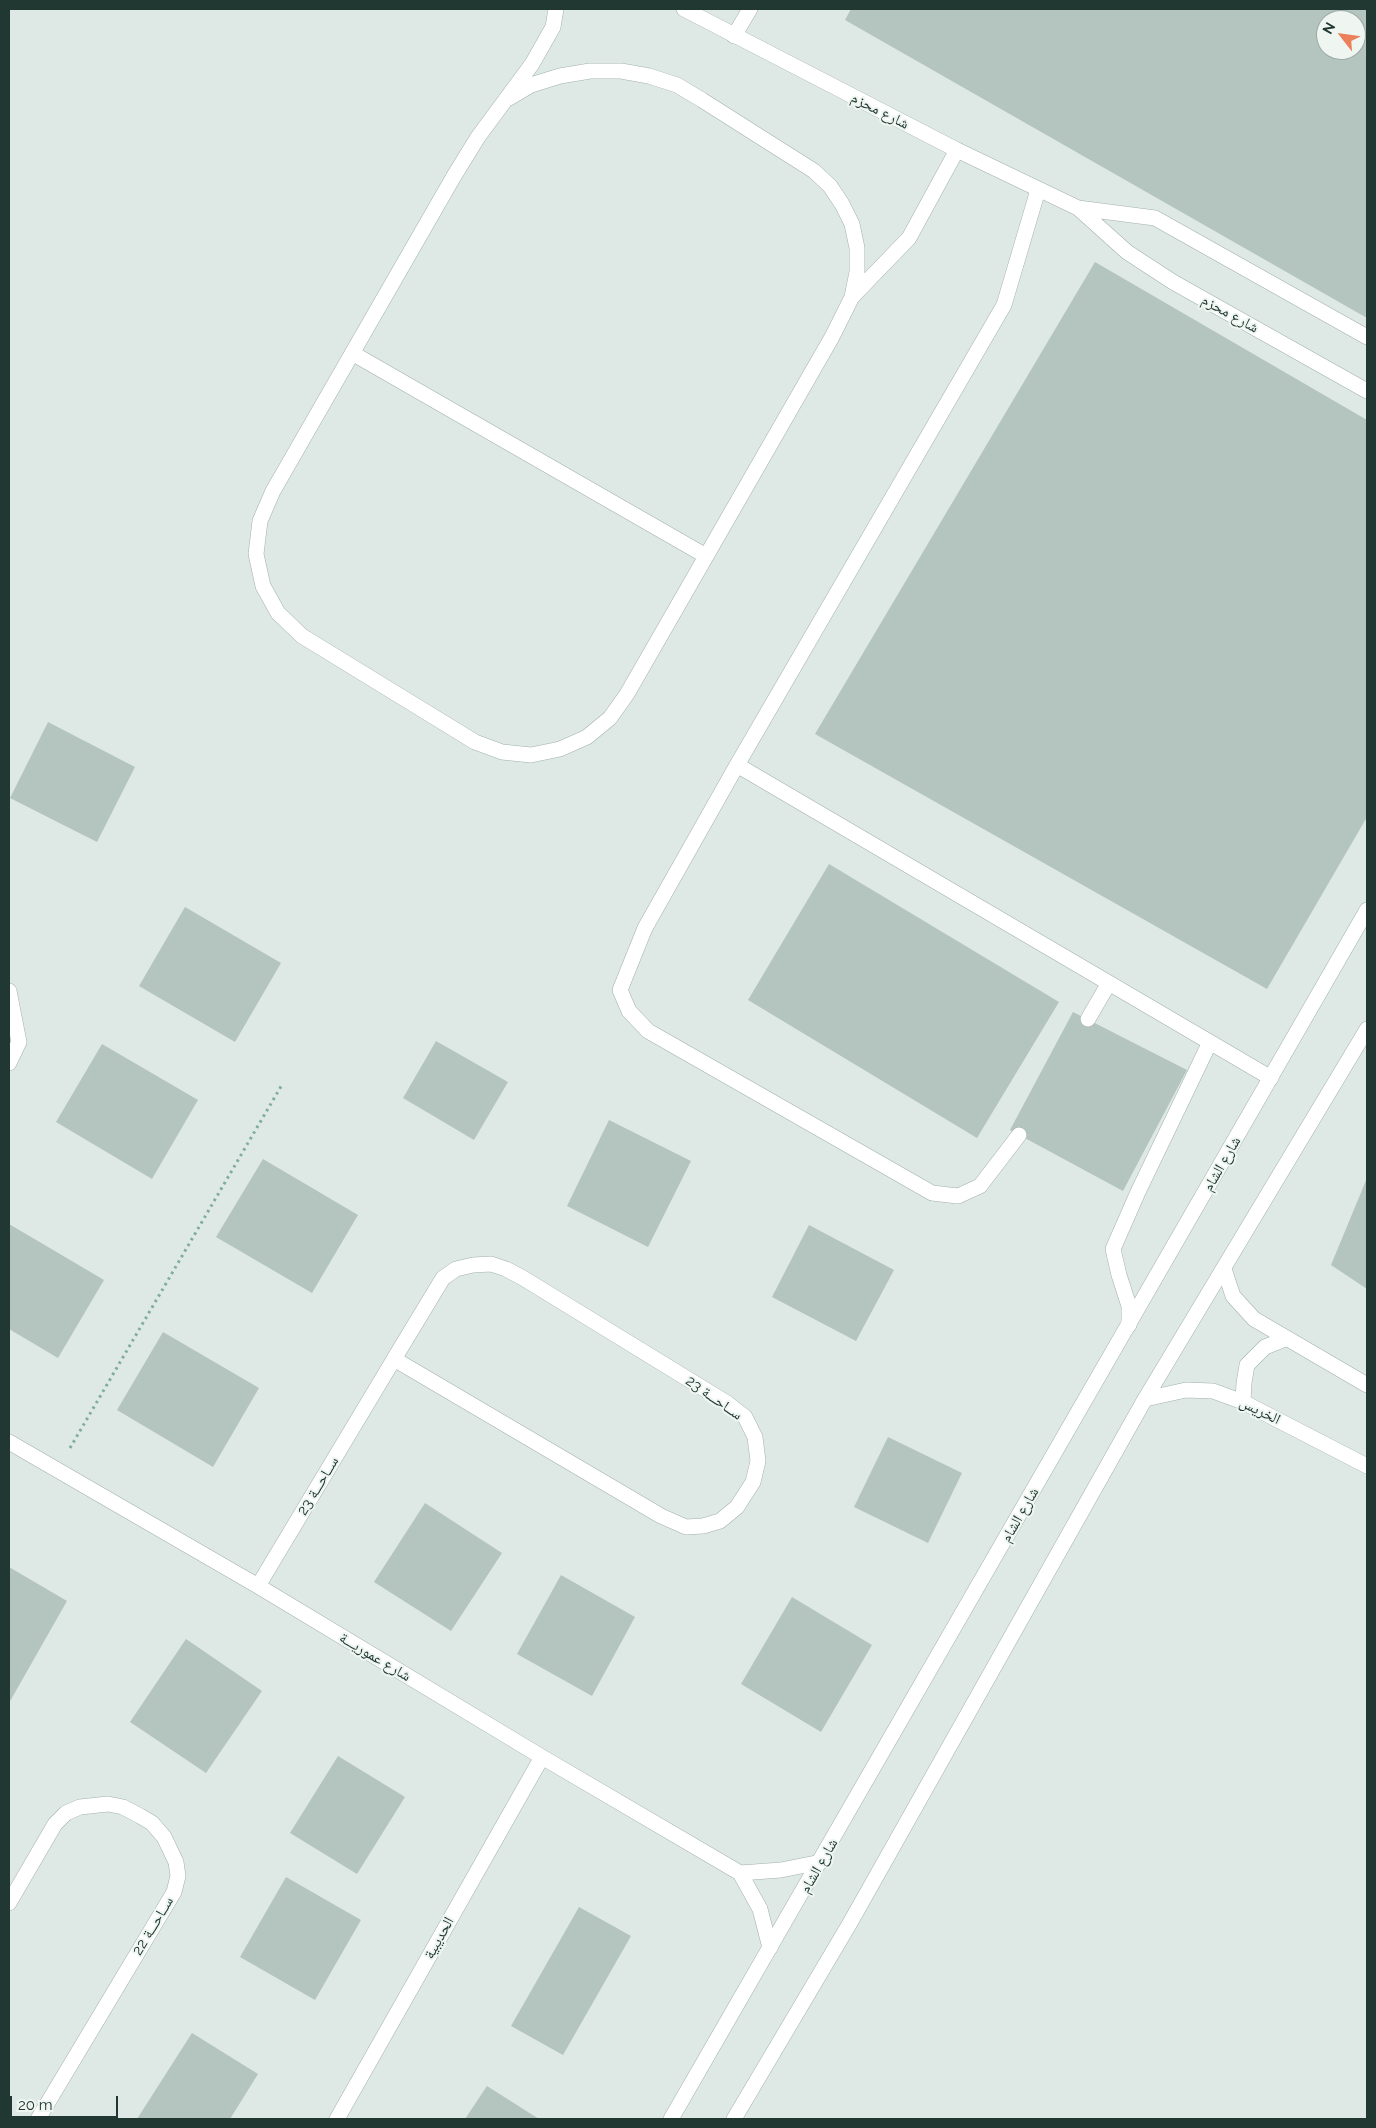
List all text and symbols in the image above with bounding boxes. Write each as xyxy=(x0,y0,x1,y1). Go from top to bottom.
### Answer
north arrow xyxy=(1316,10,1366,60)
text: N xyxy=(1319,19,1338,37)
street label: شارع محزم xyxy=(848,89,912,133)
street label: شارع محزم xyxy=(1198,291,1262,337)
street label: شارع الشام xyxy=(1199,1133,1245,1195)
street label: ســاحـــة 23 xyxy=(682,1372,746,1424)
street label: الخريس xyxy=(1237,1393,1283,1429)
street label: ســاحـــة 23 xyxy=(293,1453,343,1519)
street label: شارع الشام xyxy=(997,1484,1043,1546)
street label: شارع عموريـــة xyxy=(336,1629,414,1685)
street label: شارع الشام xyxy=(796,1835,842,1897)
street label: ســاحـــة 22 xyxy=(128,1893,178,1959)
street label: الحديبية xyxy=(420,1914,458,1962)
scale bar xyxy=(12,2086,120,2118)
text: 20 m xyxy=(18,2096,53,2114)

